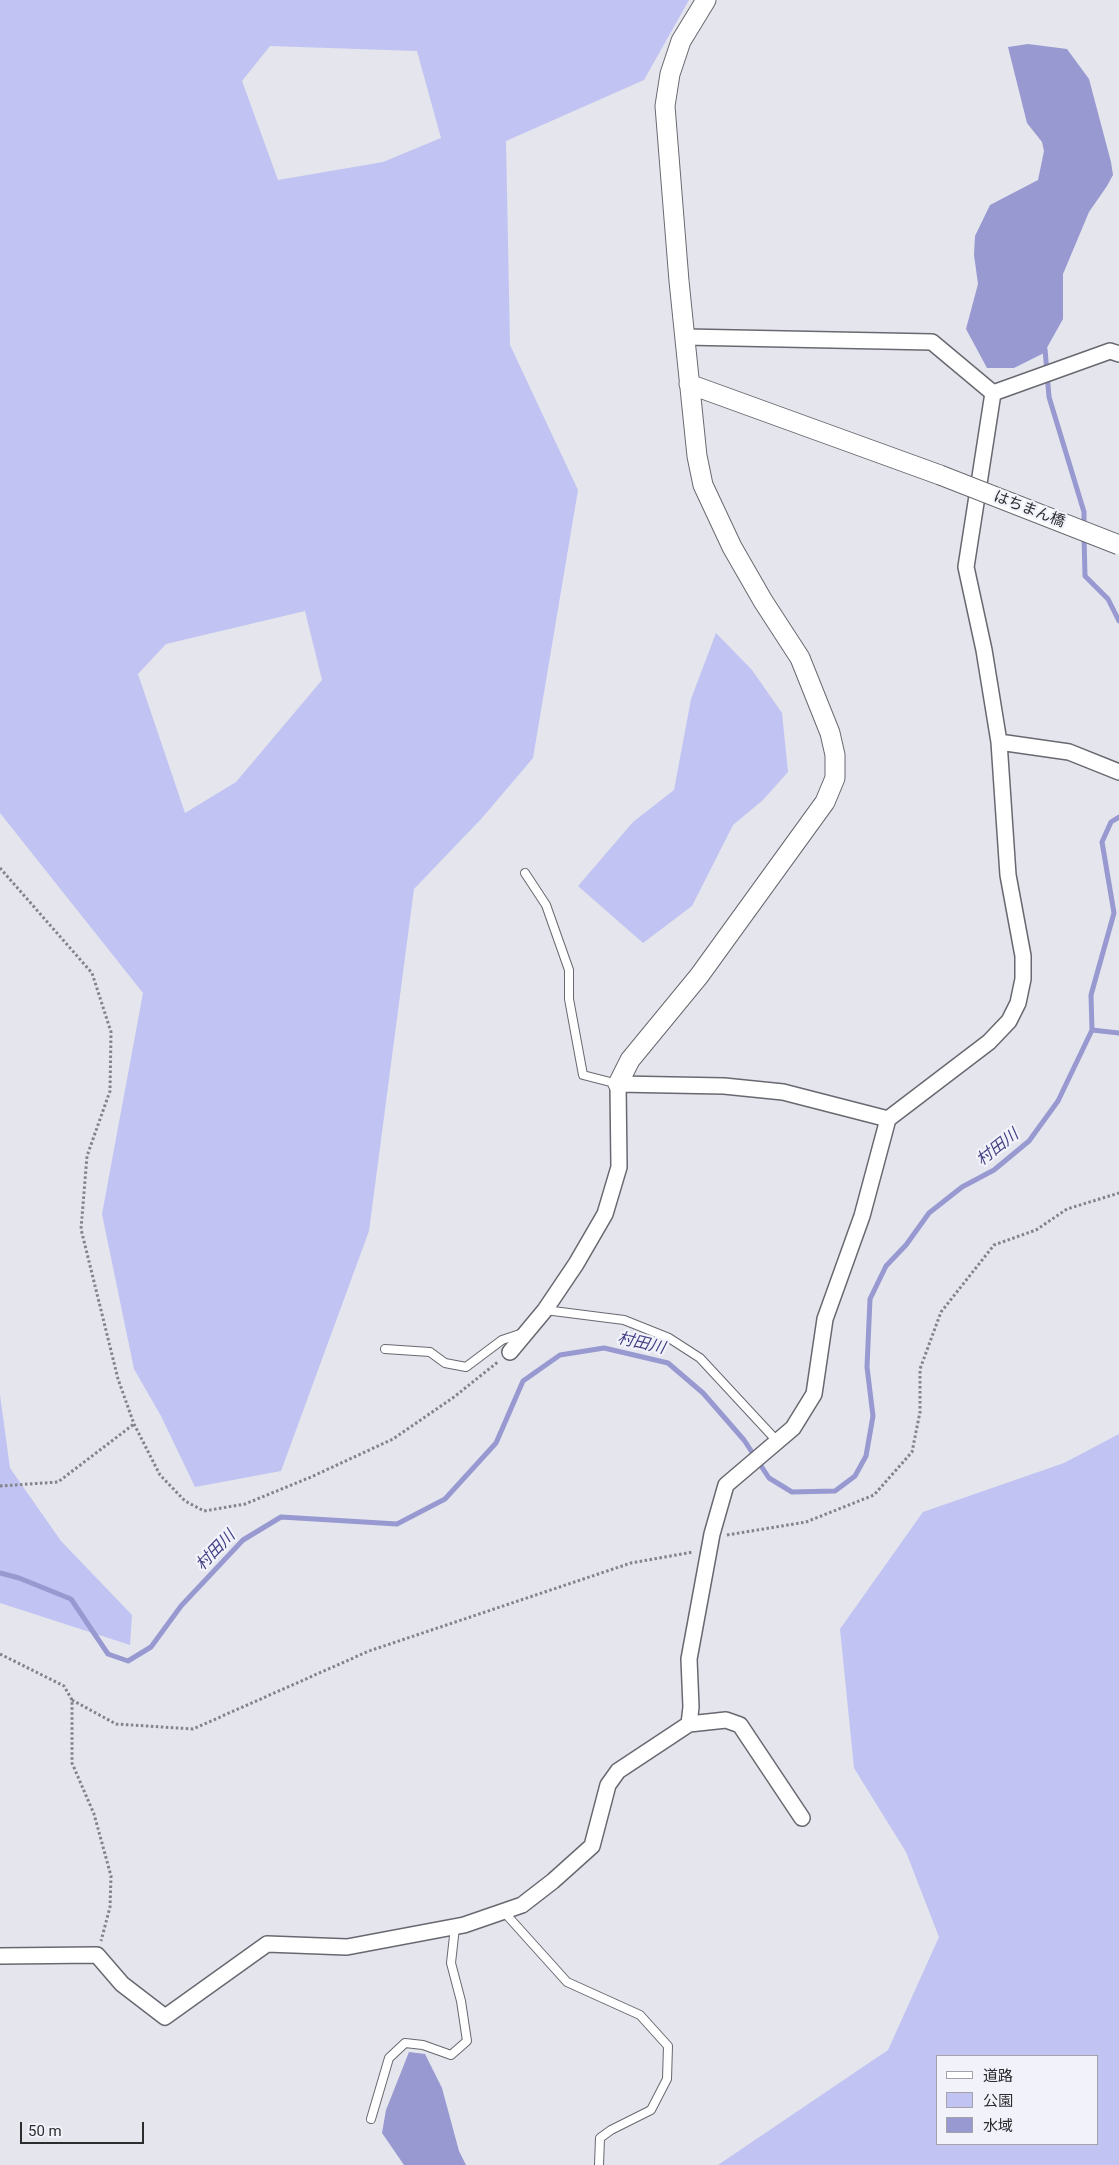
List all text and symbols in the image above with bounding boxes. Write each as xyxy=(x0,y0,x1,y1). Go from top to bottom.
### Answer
street label: はちまん橋 xyxy=(991,488,1067,532)
water label: 村田川 xyxy=(973,1126,1023,1170)
water label: 村田川 xyxy=(615,1329,667,1359)
water label: 村田川 xyxy=(192,1527,240,1575)
legend xyxy=(936,2055,1099,2145)
text: 道路 xyxy=(983,2067,1013,2085)
text: 公園 xyxy=(983,2092,1013,2110)
scale bar xyxy=(22,2112,146,2144)
text: 水域 xyxy=(983,2117,1013,2135)
text: 50 m xyxy=(28,2122,62,2140)

